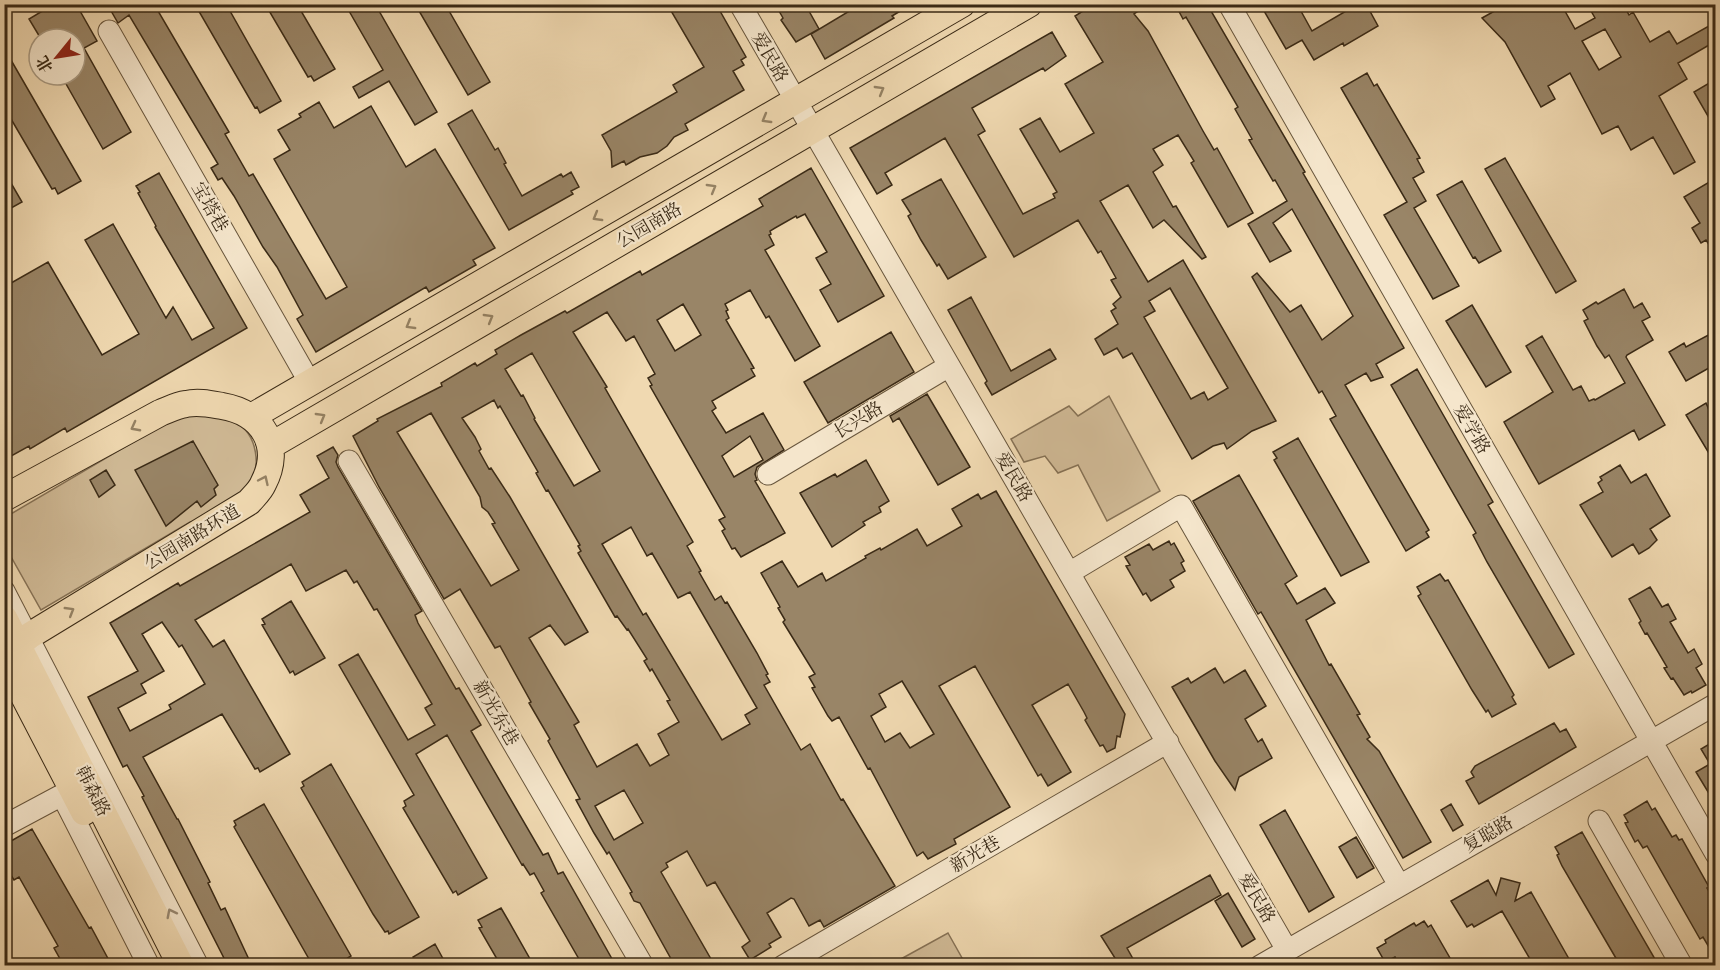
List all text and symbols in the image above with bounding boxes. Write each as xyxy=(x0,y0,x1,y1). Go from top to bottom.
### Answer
north arrow xyxy=(27,27,87,87)
street label: 爱民路 xyxy=(745,29,792,87)
text: 北 xyxy=(33,52,58,75)
one-way arrow xyxy=(874,86,884,97)
one-way arrow xyxy=(762,112,772,123)
street label: 宝塔巷 xyxy=(185,179,232,237)
one-way arrow xyxy=(706,184,716,195)
street label: 公园南路 xyxy=(613,198,687,254)
one-way arrow xyxy=(593,209,604,221)
one-way arrow xyxy=(483,314,493,326)
one-way arrow xyxy=(406,317,417,329)
street label: 长兴路 xyxy=(830,398,888,445)
street label: 爱学路 xyxy=(1447,401,1494,459)
one-way arrow xyxy=(315,412,325,424)
one-way arrow xyxy=(131,420,141,431)
street label: 爱民路 xyxy=(989,449,1036,507)
one-way arrow xyxy=(257,475,269,486)
street label: 公园南路环道 xyxy=(141,501,245,576)
one-way arrow xyxy=(64,607,74,619)
street label: 新光东巷 xyxy=(467,677,523,751)
street label: 韩森路 xyxy=(69,762,114,821)
street label: 复聪路 xyxy=(1460,812,1518,859)
street label: 新光巷 xyxy=(947,832,1005,879)
street label: 爱民路 xyxy=(1232,870,1279,928)
one-way arrow xyxy=(167,909,179,920)

